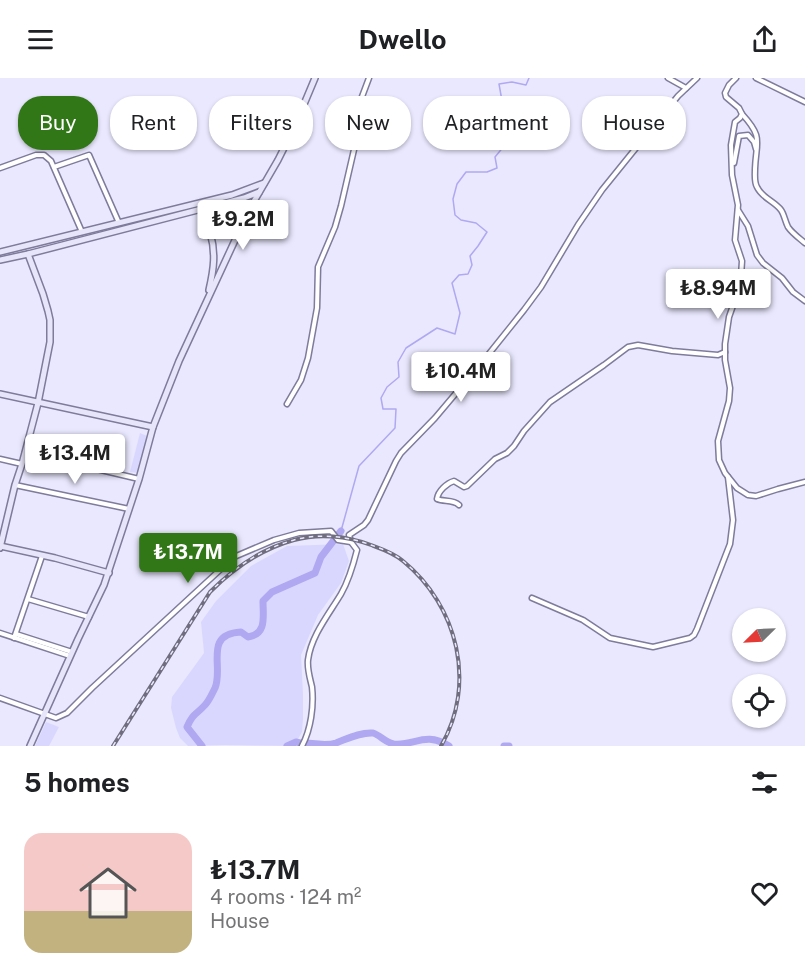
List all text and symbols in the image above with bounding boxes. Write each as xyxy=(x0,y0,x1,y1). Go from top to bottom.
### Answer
icon: menu xyxy=(24,23,57,56)
text: Dwello xyxy=(359,23,446,55)
icon: share xyxy=(748,23,781,56)
chip: Buy xyxy=(18,96,98,150)
chip: Rent xyxy=(110,96,197,150)
chip: Filters xyxy=(209,96,313,150)
chip: New xyxy=(325,96,411,150)
chip: Apartment xyxy=(423,96,570,150)
chip: House xyxy=(582,96,686,150)
pin: ₺9.2M xyxy=(201,200,285,251)
text: ₺9.2M xyxy=(211,207,275,231)
pin: ₺8.94M xyxy=(669,269,767,320)
text: ₺8.94M xyxy=(680,276,756,300)
pin: ₺10.4M xyxy=(412,352,510,403)
text: ₺10.4M xyxy=(425,359,497,383)
pin: ₺13.4M xyxy=(26,434,124,485)
text: ₺13.4M xyxy=(39,441,111,465)
pin: ₺13.7M xyxy=(139,533,237,584)
text: ₺13.7M xyxy=(153,540,223,564)
north arrow xyxy=(732,608,786,662)
map controls xyxy=(732,608,786,728)
button: locate xyxy=(732,674,786,728)
icon: filters xyxy=(748,766,781,799)
text: 5 homes xyxy=(24,767,130,798)
text: ₺13.7M xyxy=(210,854,300,885)
icon: home xyxy=(72,857,144,929)
icon: heart xyxy=(748,877,781,910)
text: 4 rooms · 124 m² xyxy=(210,885,361,909)
text: House xyxy=(210,909,270,933)

